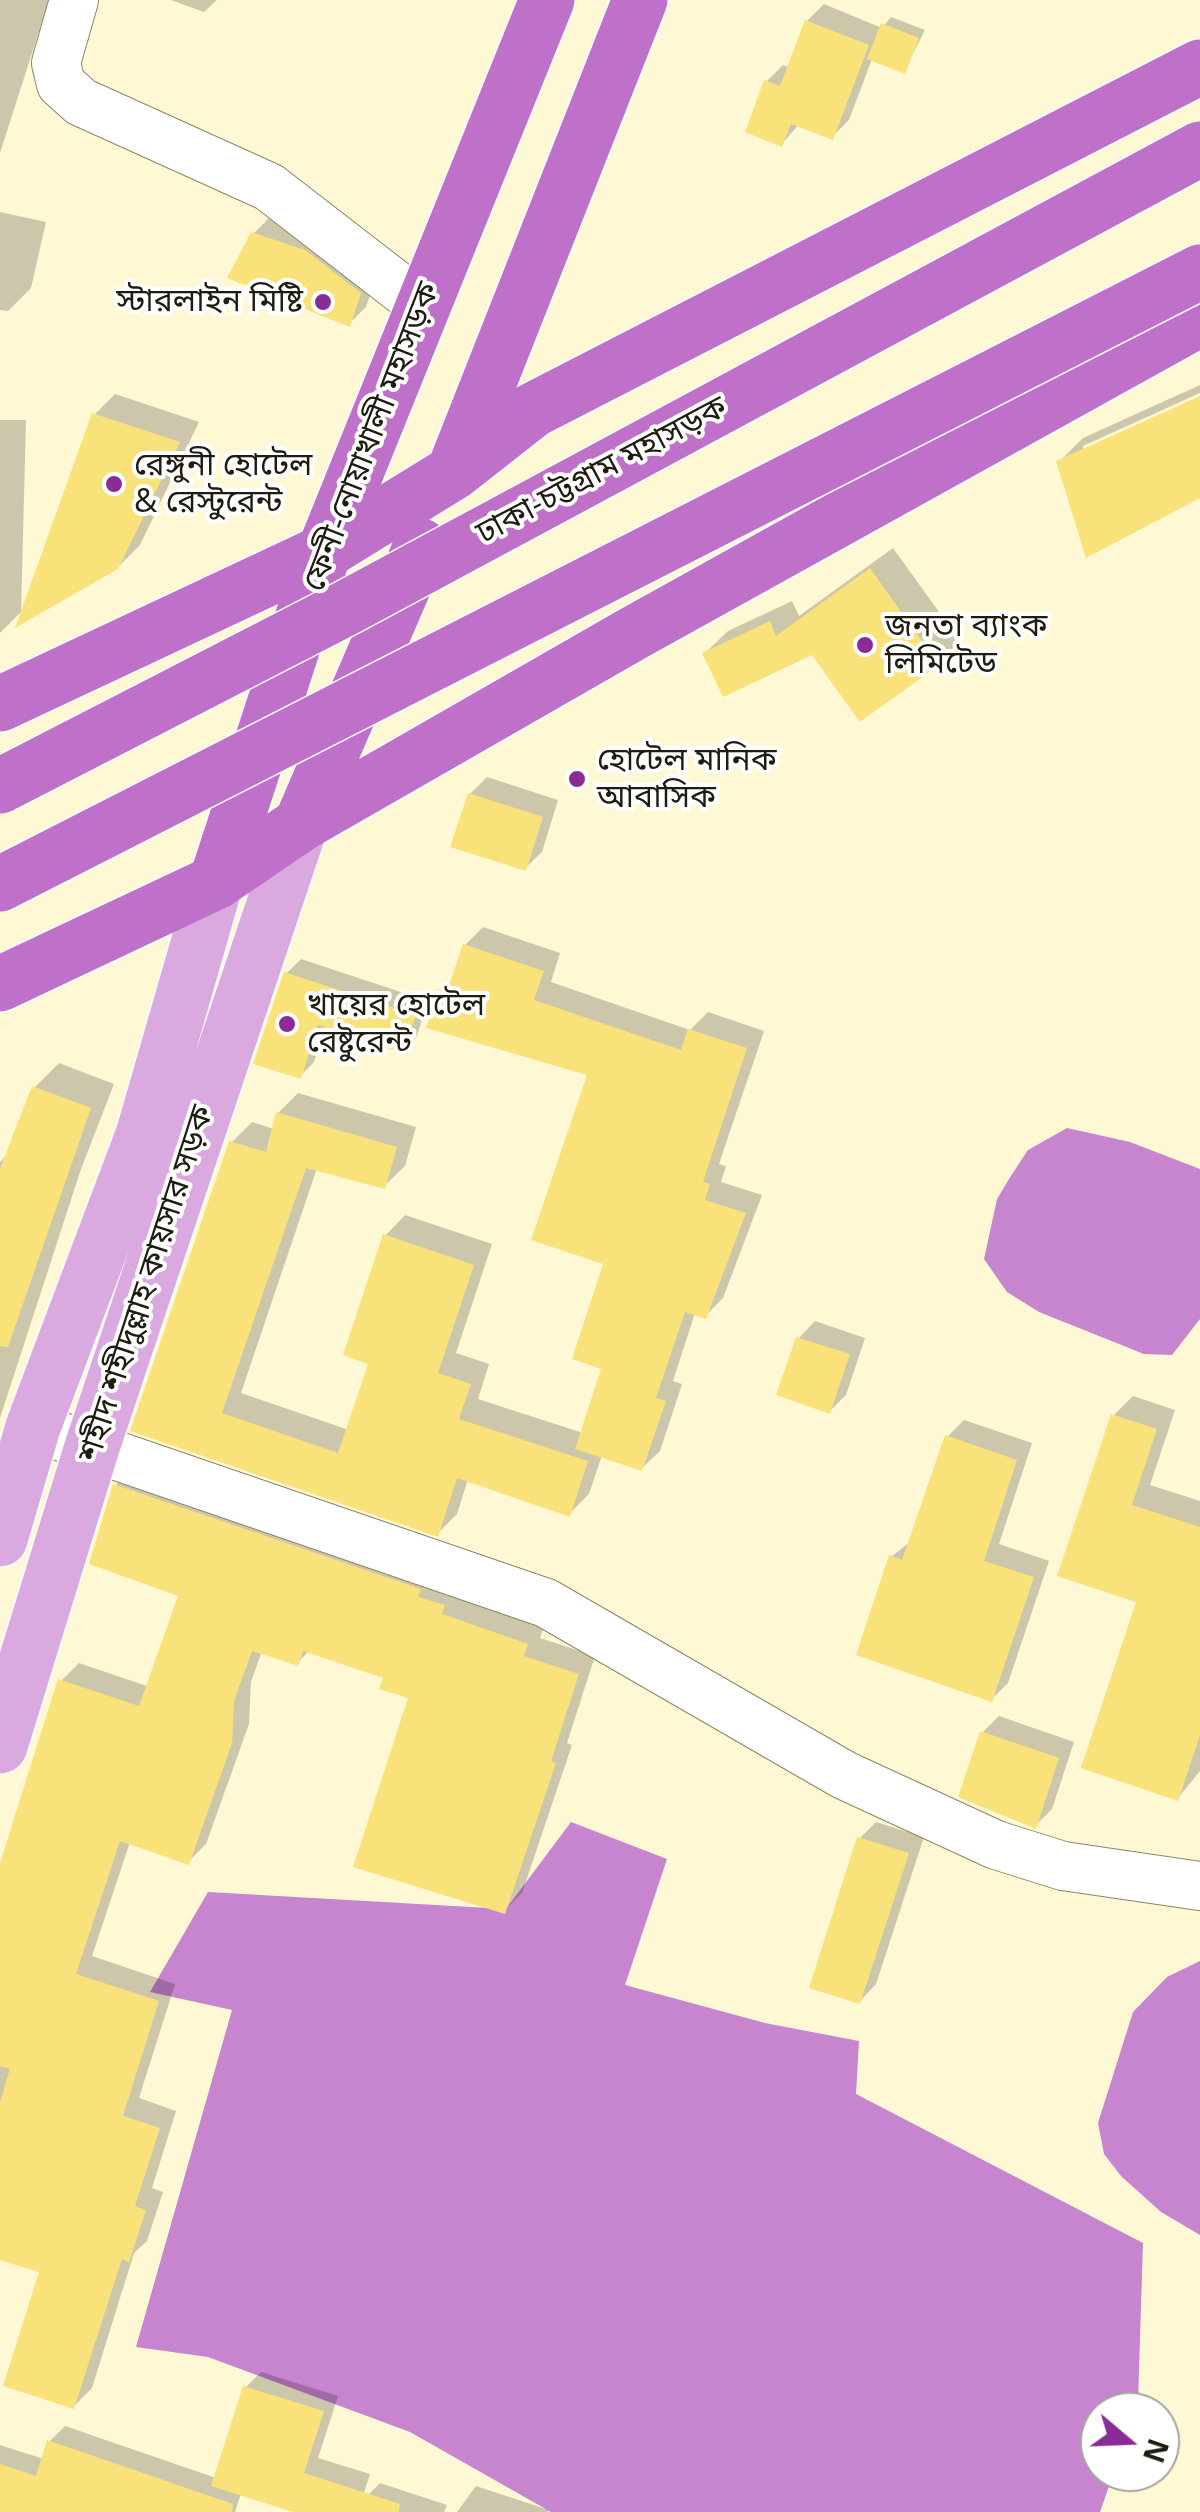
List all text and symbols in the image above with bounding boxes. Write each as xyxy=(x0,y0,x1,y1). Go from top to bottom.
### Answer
street label: ফেনী-নোয়াখালী মহাসড়ক xyxy=(295,277,449,597)
place label: স্টারলাইন মিষ্টি xyxy=(116,283,303,321)
marker: স্টারলাইন মিষ্টি xyxy=(312,291,334,313)
street label: ঢাকা-চট্টগ্রাম মহাসড়ক xyxy=(470,389,734,553)
place label: রেঙ্গুনী হোটেল & রেস্টুরেন্ট xyxy=(134,447,312,522)
marker: রেঙ্গুনী হোটেল & রেস্টুরেন্ট xyxy=(103,473,125,495)
place label: জনতা ব্যাংক লিমিটেড xyxy=(885,608,1047,683)
marker: জনতা ব্যাংক লিমিটেড xyxy=(854,634,876,656)
place label: হোটেল মানিক আবাসিক xyxy=(597,742,777,817)
marker: হোটেল মানিক আবাসিক xyxy=(566,768,588,790)
place label: খায়ের হোটেল রেষ্টুরেন্ট xyxy=(307,987,485,1062)
marker: খায়ের হোটেল রেষ্টুরেন্ট xyxy=(276,1013,298,1035)
street label: শহীদ শহীদুল্লাহ কায়সার সড়ক xyxy=(71,1101,223,1467)
north arrow xyxy=(1080,2392,1180,2492)
text: N xyxy=(1135,2434,1178,2468)

